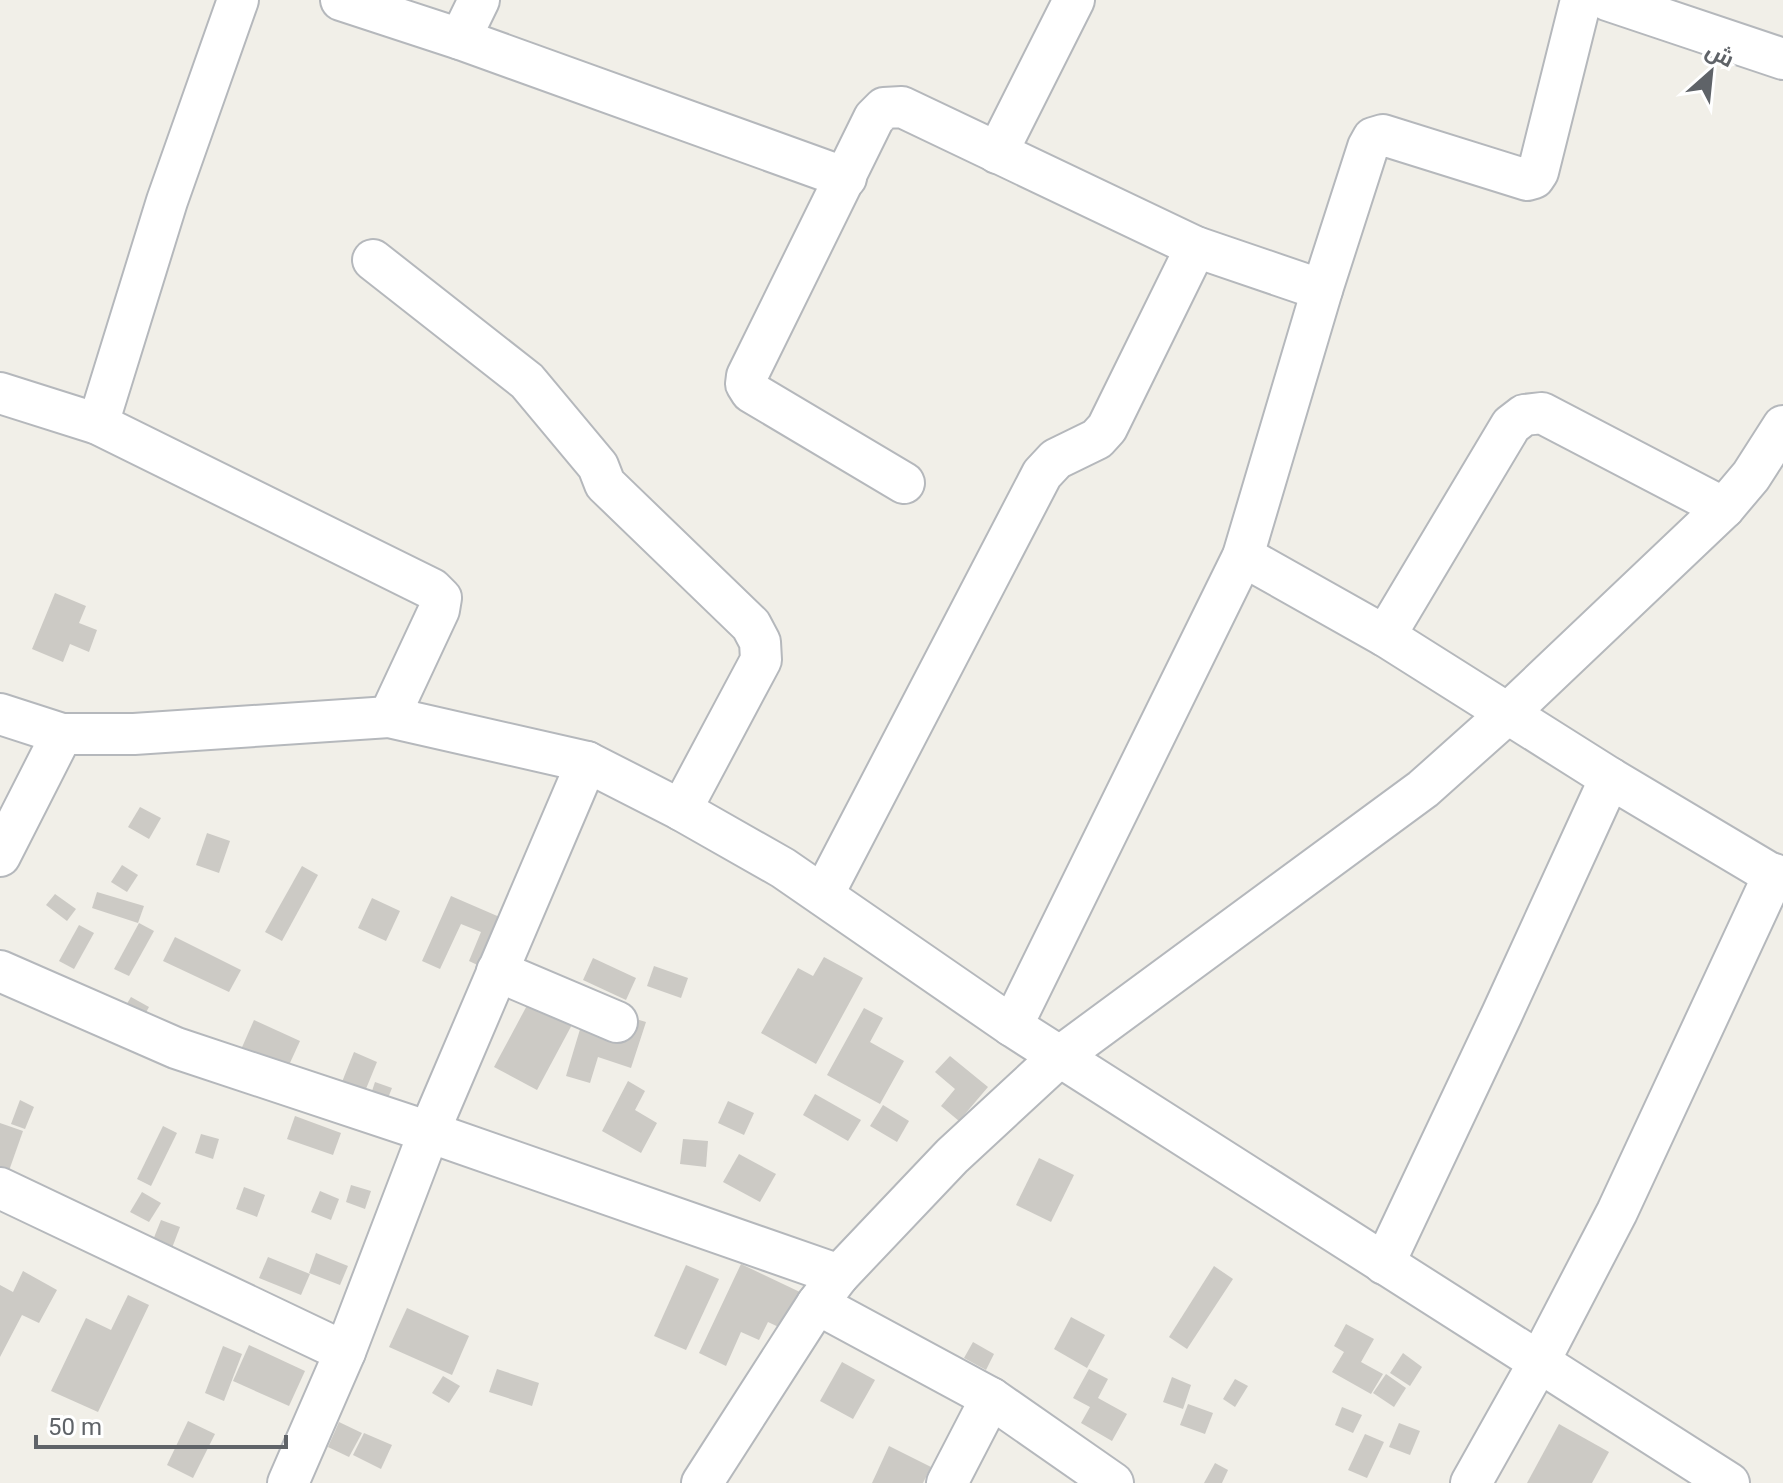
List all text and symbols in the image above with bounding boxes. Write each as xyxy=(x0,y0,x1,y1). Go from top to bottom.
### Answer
north arrow xyxy=(1671,32,1751,112)
text: ش xyxy=(1701,37,1738,73)
scale bar xyxy=(36,1399,286,1449)
text: 50 m xyxy=(48,1413,102,1441)

